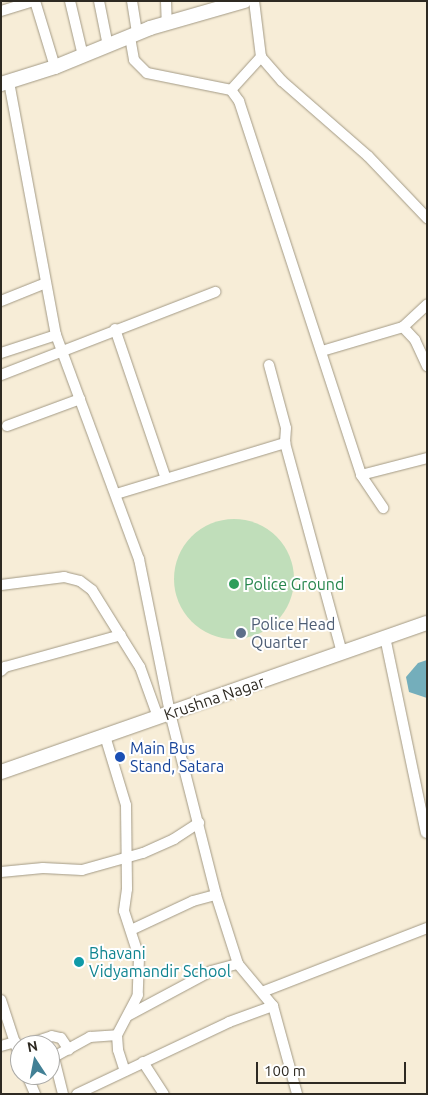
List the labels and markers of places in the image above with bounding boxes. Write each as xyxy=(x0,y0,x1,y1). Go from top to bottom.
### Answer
place label: Police Ground xyxy=(244,574,344,594)
marker: Police Ground xyxy=(228,578,240,590)
place label: Police Head Quarter xyxy=(251,614,335,652)
marker: Police Head Quarter xyxy=(235,627,247,639)
place label: Main Bus Stand, Satara xyxy=(130,738,224,776)
marker: Main Bus Stand, Satara xyxy=(114,751,126,763)
place label: Bhavani Vidyamandir School xyxy=(89,943,231,981)
marker: Bhavani Vidyamandir School xyxy=(73,956,85,968)

